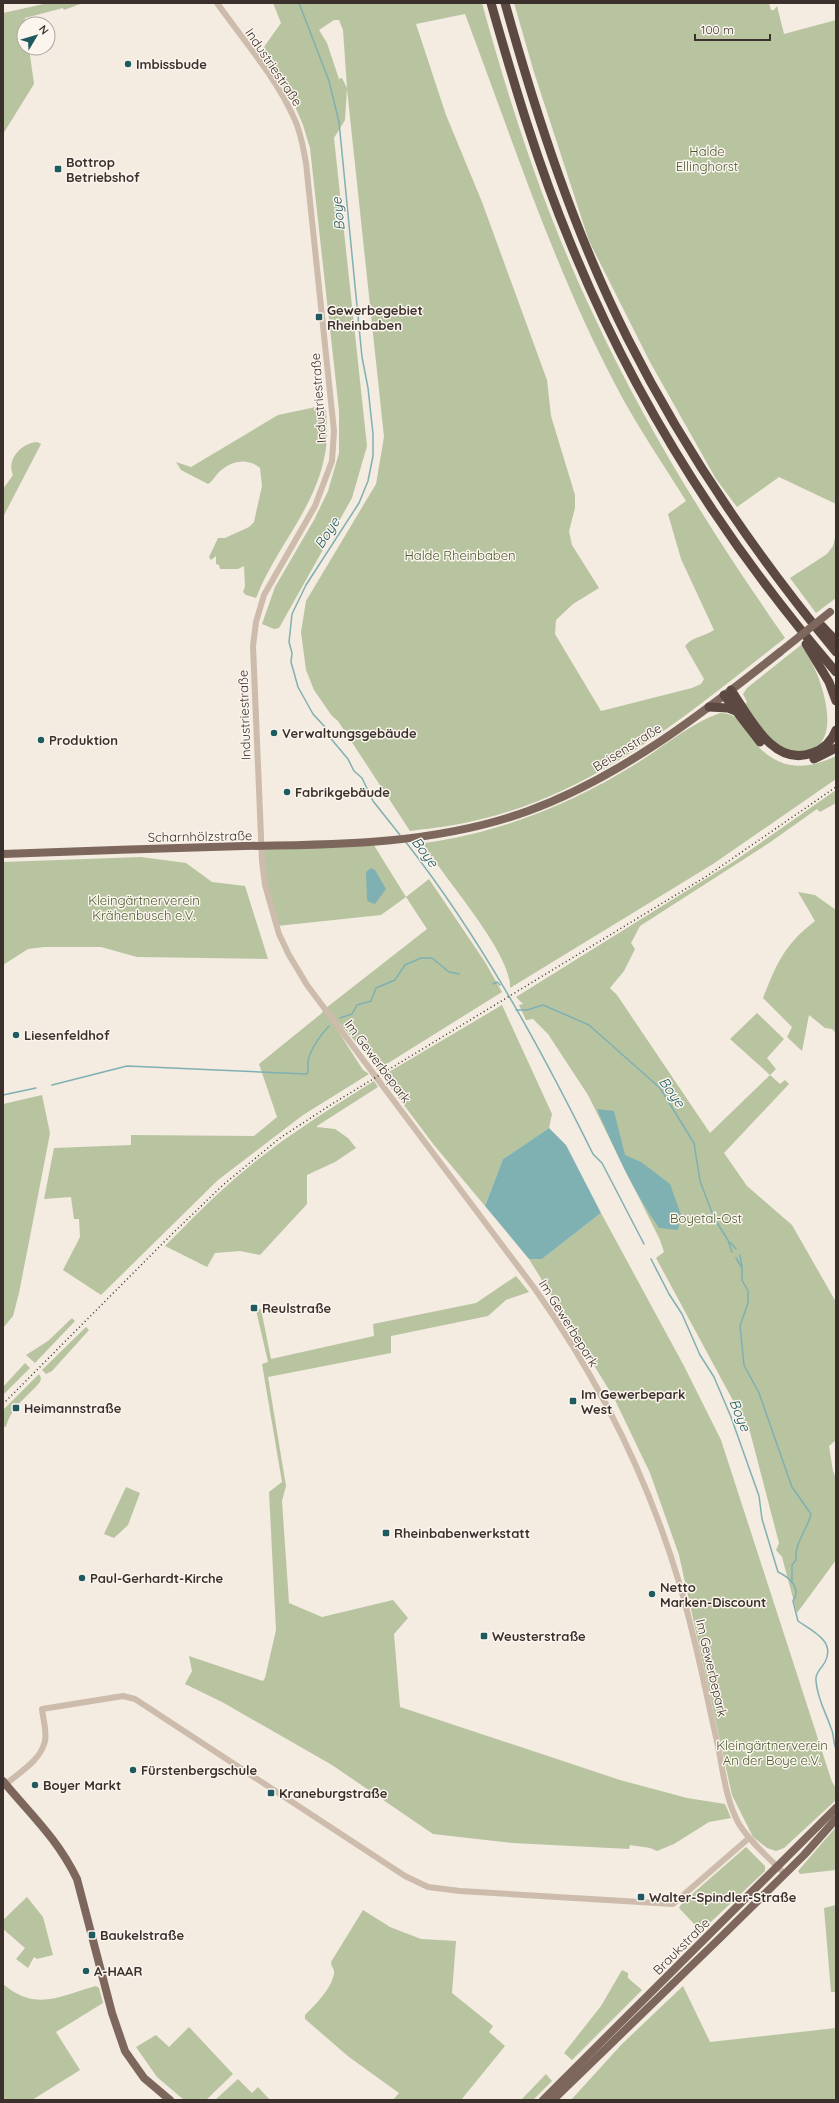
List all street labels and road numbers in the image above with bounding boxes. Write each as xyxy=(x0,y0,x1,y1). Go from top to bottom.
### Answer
street label: Industriestraße xyxy=(242,25,306,109)
street label: Industriestraße xyxy=(307,352,329,444)
street label: Industriestraße xyxy=(234,670,254,760)
street label: Beisenstraße xyxy=(590,720,664,774)
street label: Scharnhölzstraße xyxy=(148,827,252,845)
street label: Im Gewerbepark xyxy=(341,1016,415,1106)
street label: Im Gewerbepark xyxy=(536,1276,602,1370)
street label: Im Gewerbepark xyxy=(693,1617,731,1719)
street label: Braukstraße xyxy=(649,1914,713,1978)

